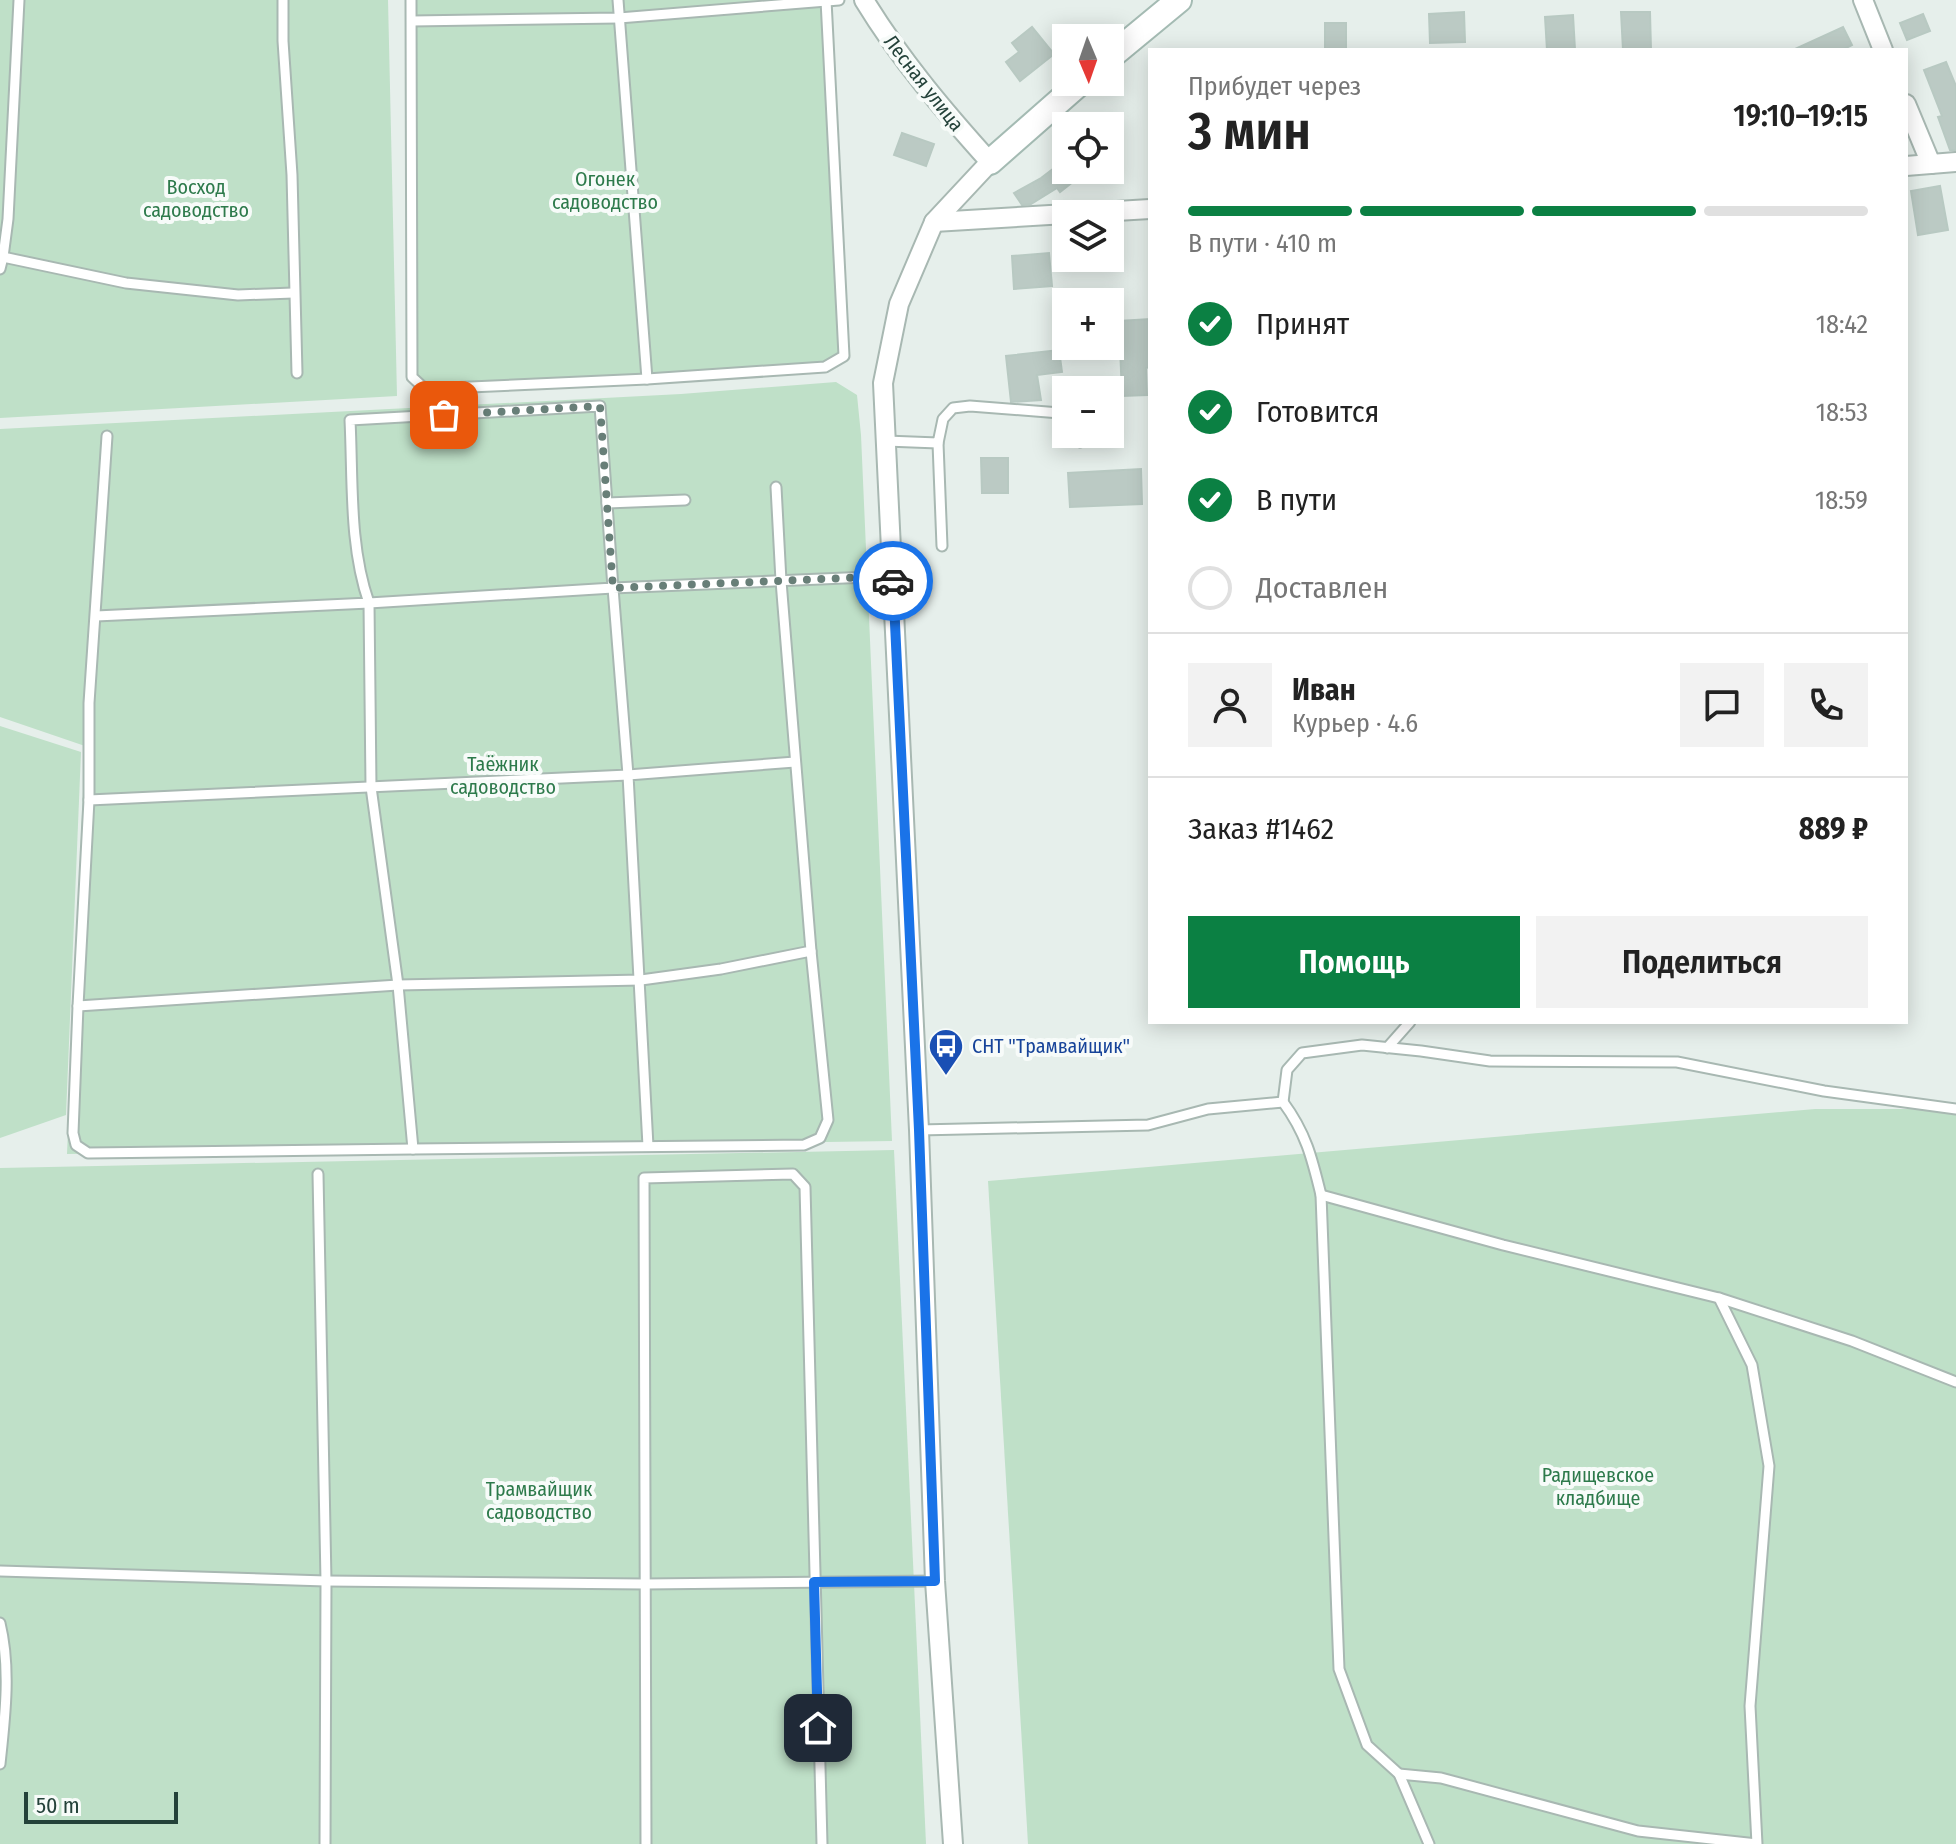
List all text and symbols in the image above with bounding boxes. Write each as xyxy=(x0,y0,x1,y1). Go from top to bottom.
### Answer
north arrow xyxy=(1052,24,1124,96)
map controls xyxy=(1052,24,1124,448)
street label: Лесная улица xyxy=(879,30,969,136)
text: Прибудет через xyxy=(1188,71,1361,102)
text: 19:10–19:15 xyxy=(1733,98,1868,134)
text: 3 мин xyxy=(1188,100,1311,163)
button: locate xyxy=(1052,112,1124,184)
park label: Огонек садоводство xyxy=(552,167,658,214)
park label: Восход садоводство xyxy=(143,175,249,222)
button: layers xyxy=(1052,200,1124,272)
text: В пути · 410 m xyxy=(1188,228,1337,259)
button: + xyxy=(1052,288,1124,360)
icon: check xyxy=(1188,302,1232,346)
text: Принят xyxy=(1256,306,1349,342)
text: 18:42 xyxy=(1816,309,1868,340)
button: − xyxy=(1052,376,1124,448)
pin xyxy=(410,381,478,449)
icon: check xyxy=(1188,390,1232,434)
icon: bag xyxy=(422,393,466,437)
text: Готовится xyxy=(1256,394,1379,430)
text: 18:53 xyxy=(1816,397,1868,428)
icon: check xyxy=(1188,478,1232,522)
text: В пути xyxy=(1256,482,1337,518)
text: 18:59 xyxy=(1815,485,1868,516)
courier xyxy=(853,541,933,621)
icon: car xyxy=(871,559,915,603)
text: Доставлен xyxy=(1256,570,1388,606)
button: person xyxy=(1188,663,1272,747)
button: chat xyxy=(1680,663,1764,747)
button: phone xyxy=(1784,663,1868,747)
text: Иван xyxy=(1292,672,1356,708)
text: Курьер · 4.6 xyxy=(1292,708,1418,739)
park label: Таёжник садоводство xyxy=(450,752,556,799)
text: Заказ #1462 xyxy=(1188,811,1334,847)
text: 889 ₽ xyxy=(1799,811,1868,847)
button: Помощь xyxy=(1188,916,1520,1008)
button: Поделиться xyxy=(1536,916,1868,1008)
bus stop icon: СНТ "Трамвайщик" xyxy=(927,1027,965,1077)
place label: СНТ "Трамвайщик" xyxy=(972,1034,1130,1058)
park label: Радищевское кладбище xyxy=(1542,1463,1654,1510)
park label: Трамвайщик садоводство xyxy=(486,1477,593,1524)
pin xyxy=(784,1694,852,1762)
icon: home xyxy=(796,1706,840,1750)
scale bar xyxy=(24,1788,178,1824)
text: 50 m xyxy=(36,1792,80,1819)

